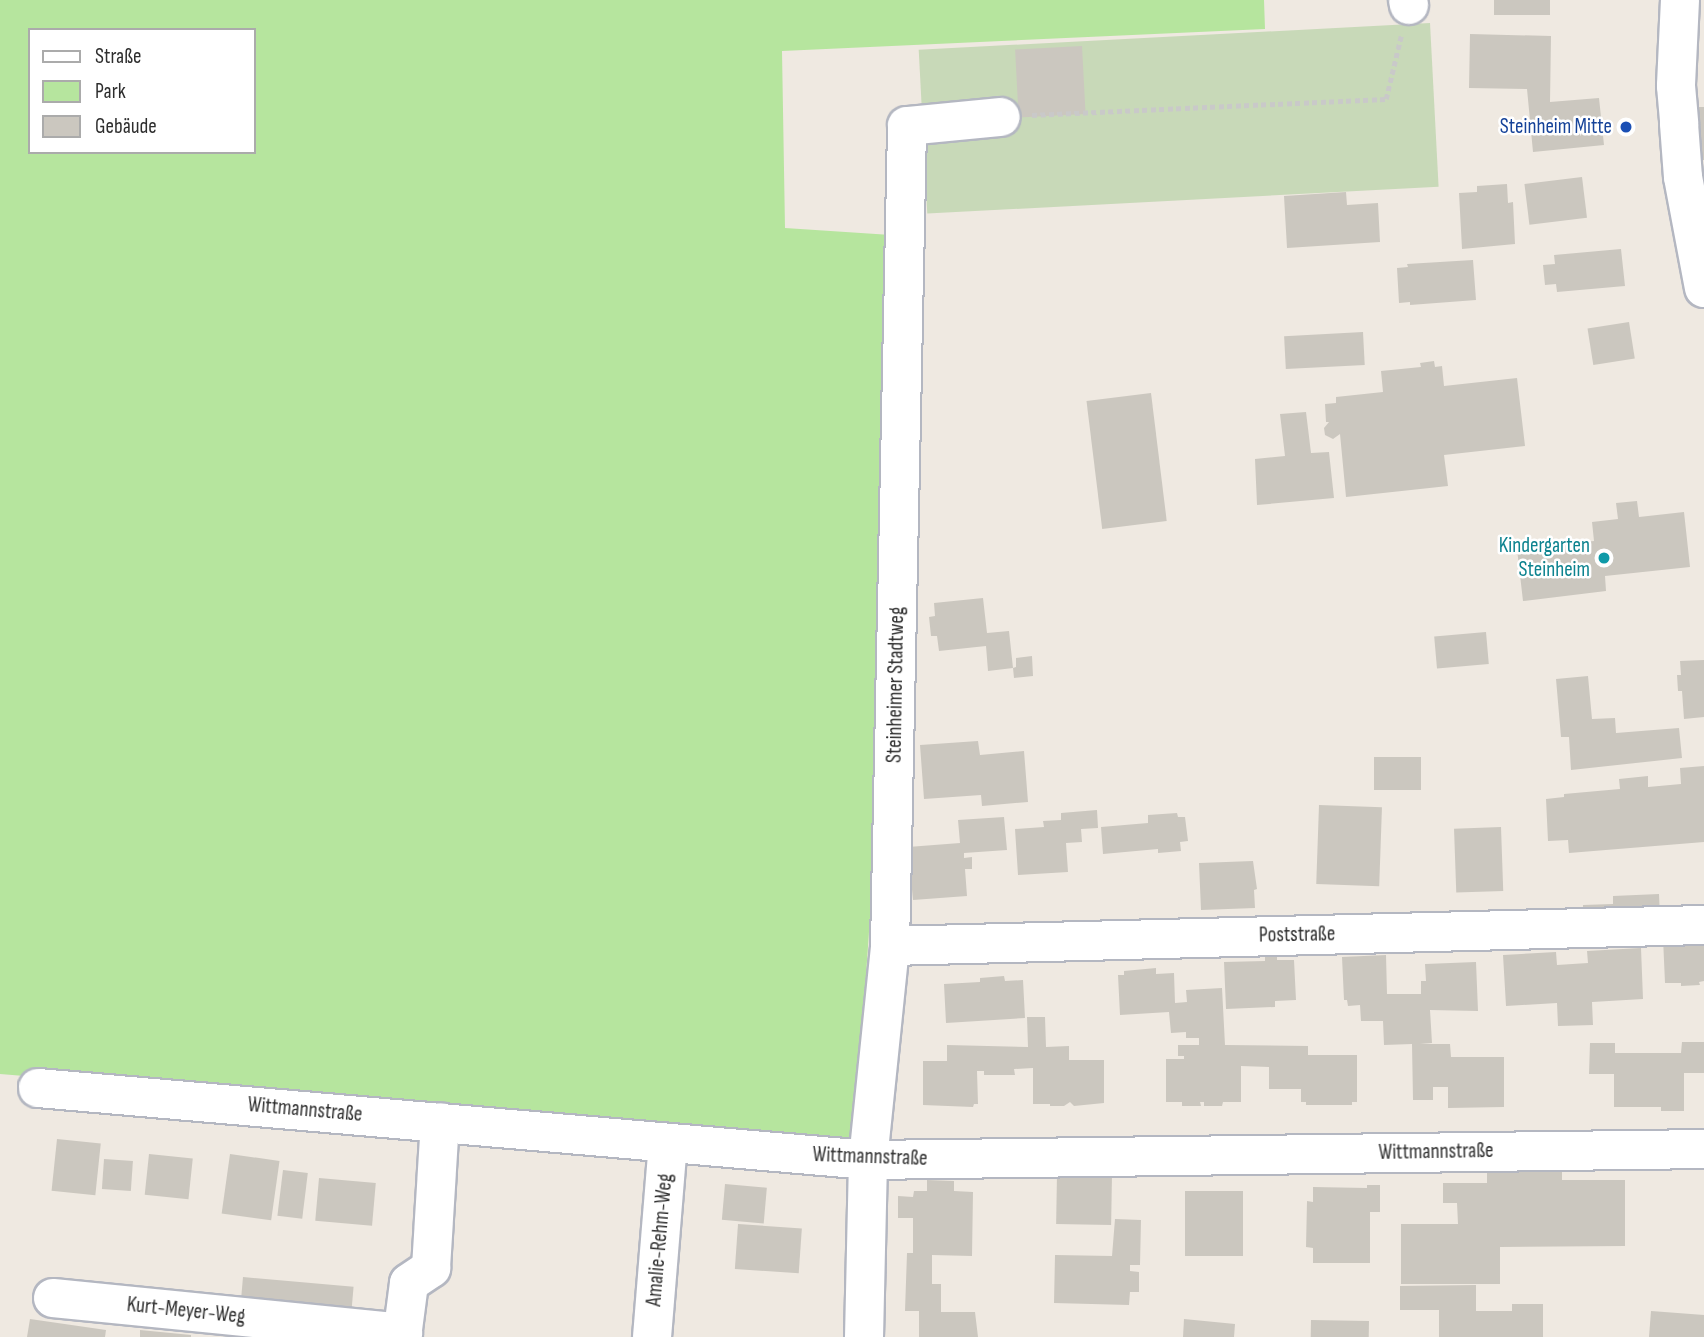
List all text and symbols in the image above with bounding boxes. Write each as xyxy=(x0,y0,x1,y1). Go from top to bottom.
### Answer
legend xyxy=(28,28,256,154)
text: Straße xyxy=(95,44,141,69)
text: Park xyxy=(95,79,126,104)
text: Gebäude xyxy=(95,114,157,139)
place label: Steinheim Mitte xyxy=(1500,114,1612,140)
marker: Steinheim Mitte xyxy=(1618,119,1634,135)
place label: Kindergarten Steinheim xyxy=(1499,533,1590,583)
marker: Kindergarten Steinheim xyxy=(1596,550,1612,566)
street label: Steinheimer Stadtweg xyxy=(882,607,910,763)
street label: Poststraße xyxy=(1259,922,1335,948)
street label: Wittmannstraße xyxy=(247,1092,363,1128)
street label: Wittmannstraße xyxy=(1378,1138,1494,1166)
street label: Wittmannstraße xyxy=(812,1142,928,1172)
street label: Amalie-Rehm-Weg xyxy=(642,1173,678,1307)
street label: Kurt-Meyer-Weg xyxy=(126,1292,246,1330)

